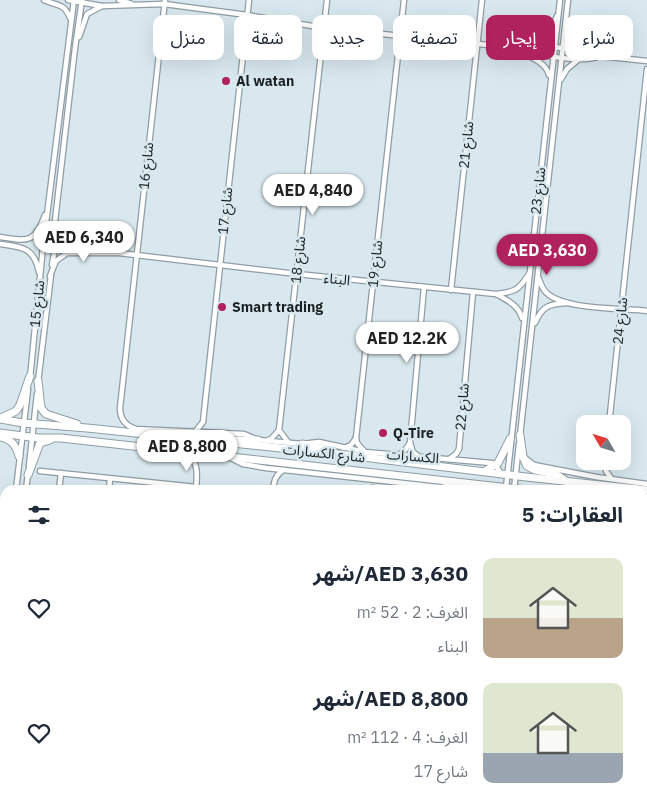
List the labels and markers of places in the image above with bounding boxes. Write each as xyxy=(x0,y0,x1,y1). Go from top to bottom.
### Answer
place label: Al watan xyxy=(236,72,294,90)
marker: Al watan xyxy=(220,75,232,87)
pin: AED 4,840 xyxy=(256,174,370,216)
pin: AED 6,340 xyxy=(27,220,141,263)
pin: AED 3,630 xyxy=(490,234,604,276)
place label: Smart trading xyxy=(232,298,323,316)
marker: Smart trading xyxy=(216,301,228,313)
pin: AED 12.2K xyxy=(350,322,464,364)
place label: Q-Tire xyxy=(393,424,434,442)
marker: Q-Tire xyxy=(377,427,389,439)
pin: AED 8,800 xyxy=(130,430,244,472)

